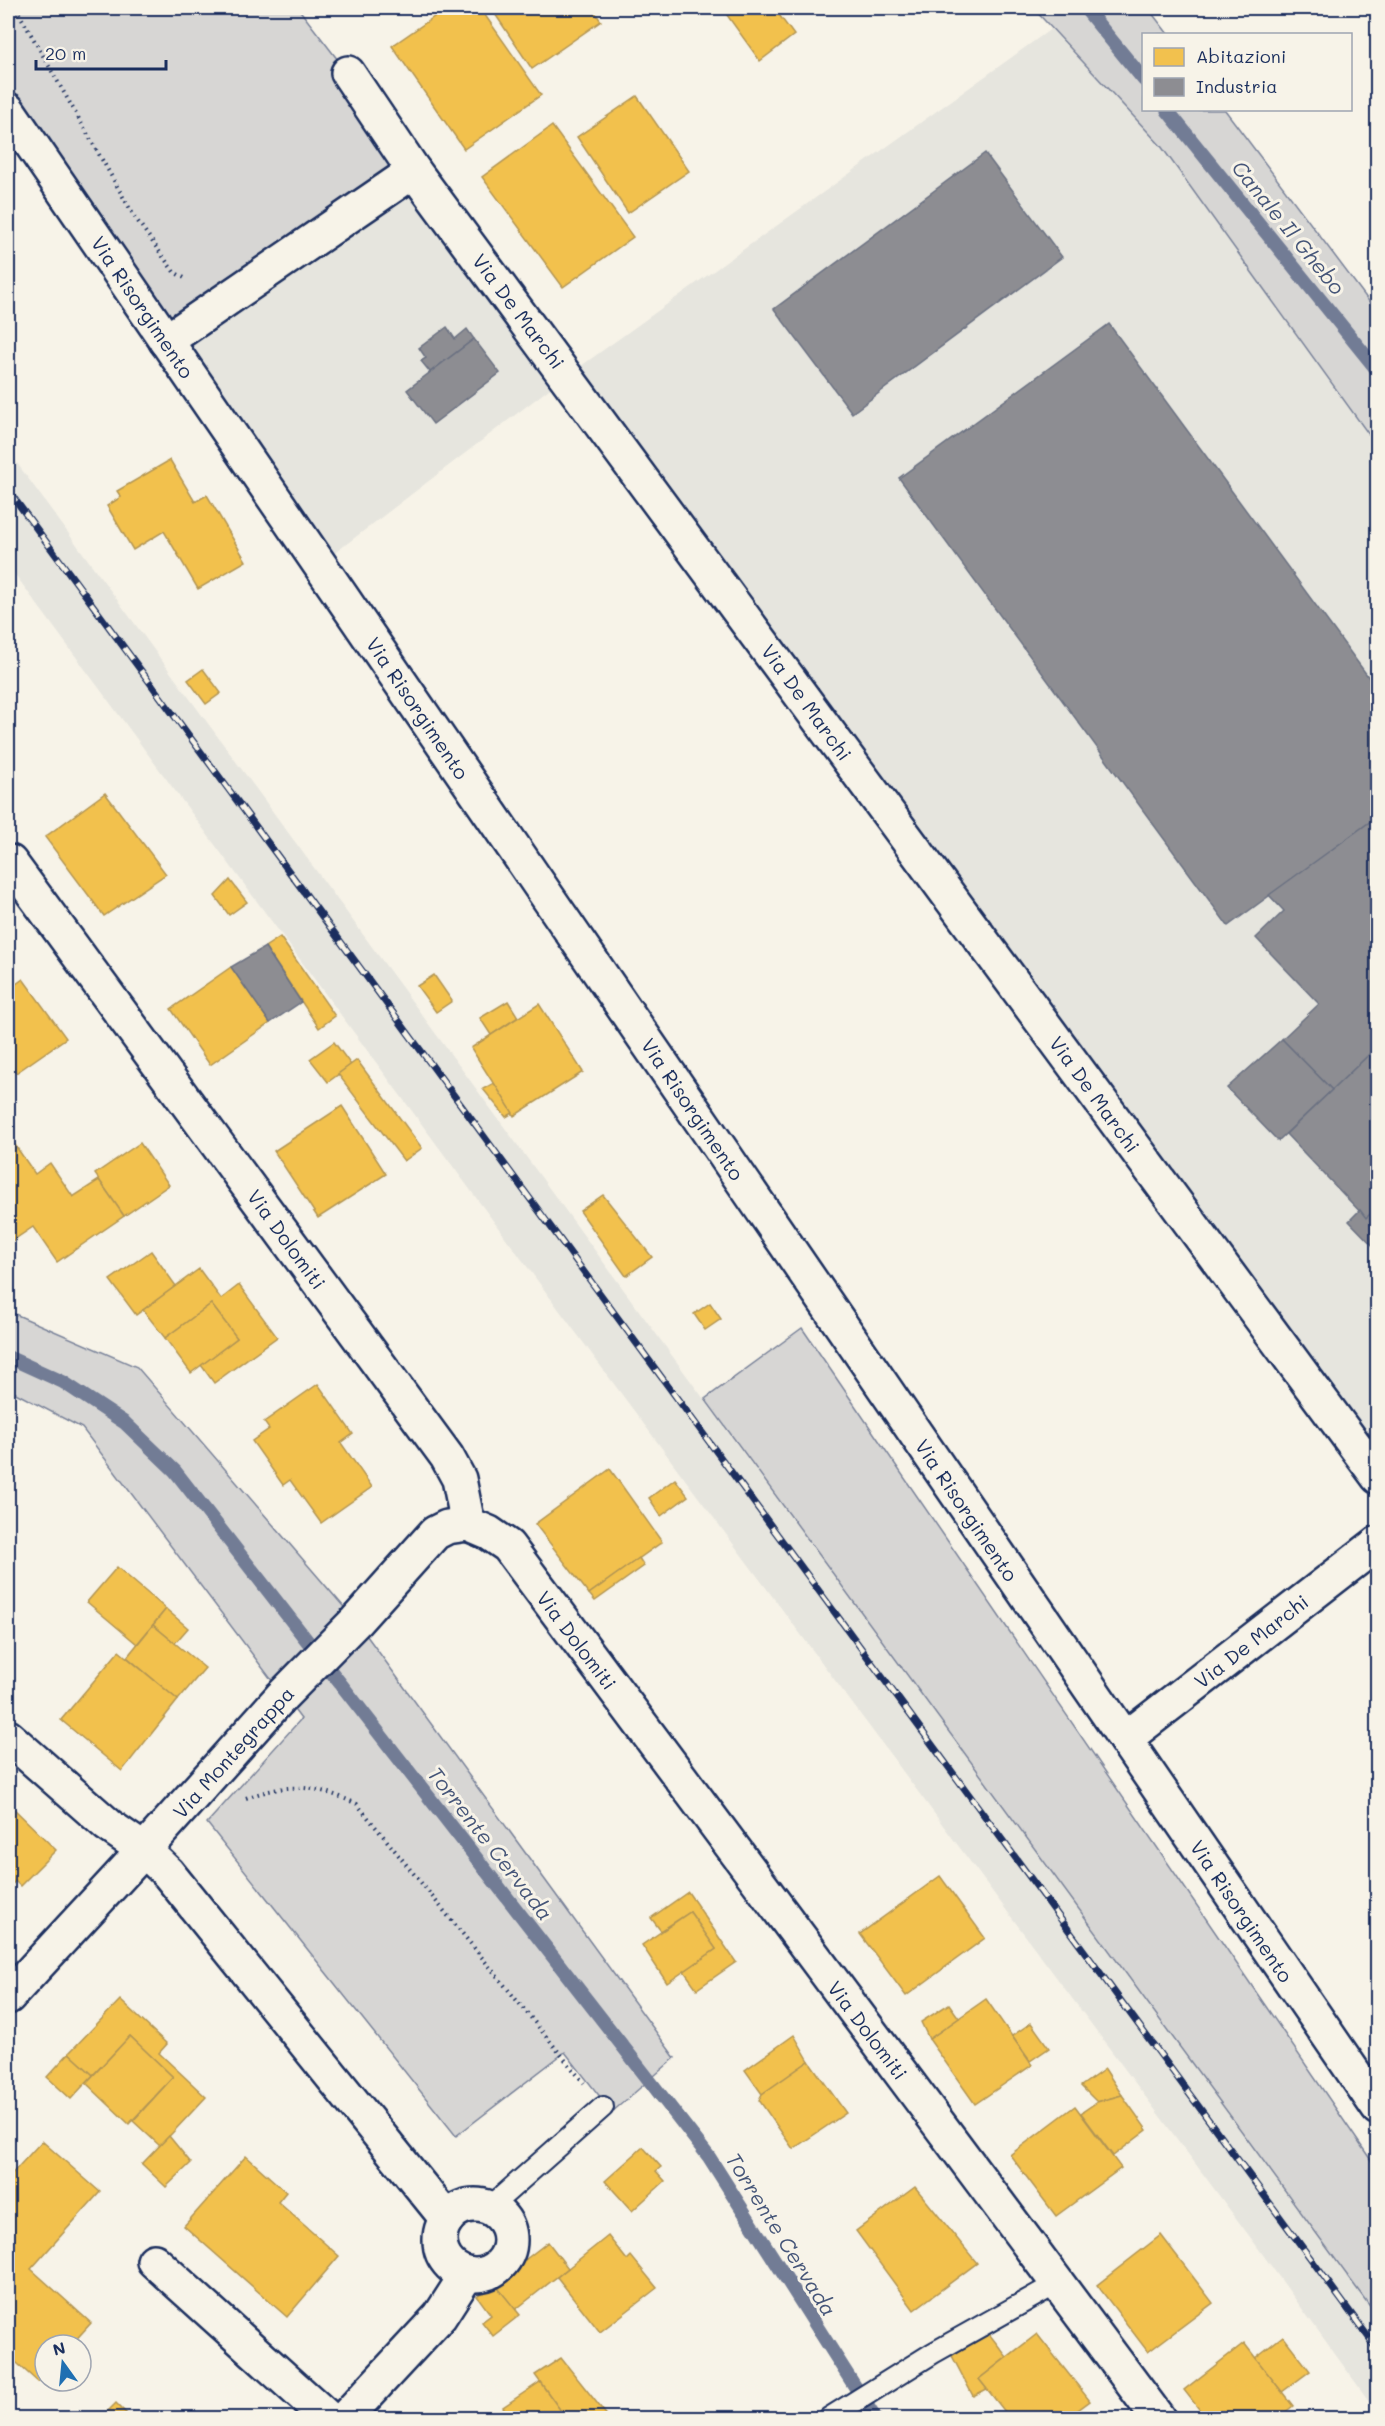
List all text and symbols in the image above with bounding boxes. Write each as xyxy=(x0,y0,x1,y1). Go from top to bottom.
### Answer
scale bar xyxy=(36,33,166,71)
legend xyxy=(1142,33,1352,111)
text: 20 m xyxy=(45,41,86,65)
text: Abitazioni xyxy=(1196,44,1286,68)
text: Industria xyxy=(1196,74,1278,98)
water label: Canale Il Ghebo xyxy=(1227,154,1351,300)
street label: Via Risorgimento xyxy=(86,231,200,383)
street label: Via De Marchi xyxy=(467,248,571,374)
street label: Via Risorgimento xyxy=(361,632,475,784)
street label: Via De Marchi xyxy=(756,639,858,765)
street label: Via De Marchi xyxy=(1044,1031,1146,1157)
street label: Via Risorgimento xyxy=(636,1033,750,1185)
street label: Via Dolomiti xyxy=(242,1184,332,1294)
street label: Via Risorgimento xyxy=(910,1434,1024,1586)
street label: Via Dolomiti xyxy=(531,1585,623,1695)
street label: Via De Marchi xyxy=(1189,1588,1313,1694)
street label: Via Montegrappa xyxy=(167,1680,299,1824)
water label: Torrente Cervada xyxy=(423,1761,559,1925)
street label: Via Risorgimento xyxy=(1185,1835,1299,1987)
street label: Via Dolomiti xyxy=(822,1975,914,2085)
water label: Torrente Cervada xyxy=(721,2147,843,2321)
north arrow xyxy=(33,2333,93,2393)
text: N xyxy=(50,2336,68,2360)

